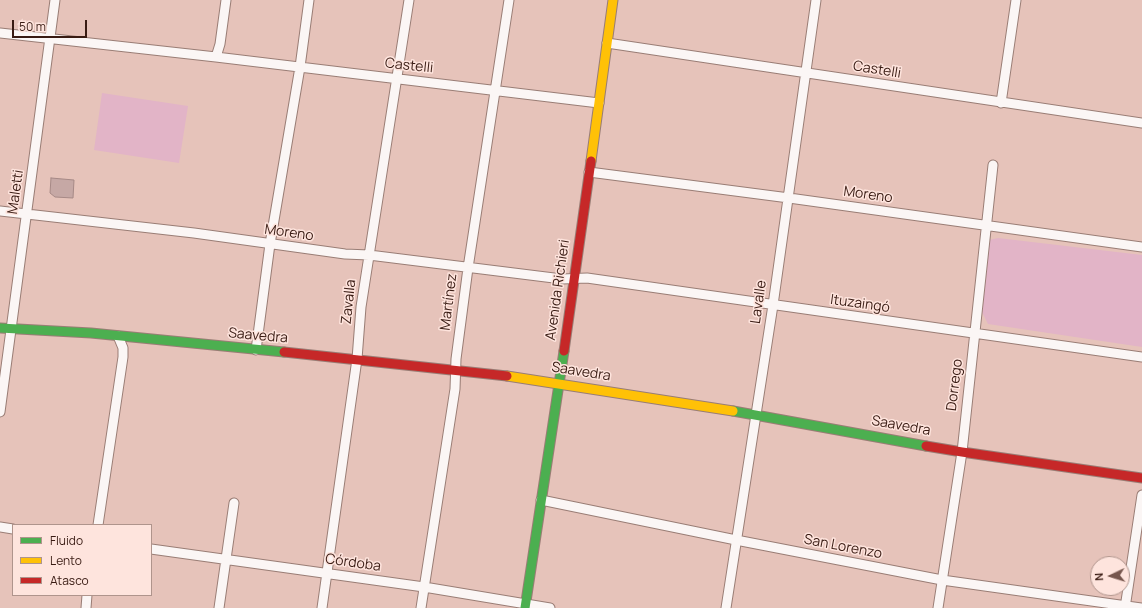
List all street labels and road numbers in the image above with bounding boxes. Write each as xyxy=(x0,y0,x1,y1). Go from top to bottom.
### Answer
street label: Castelli xyxy=(384,55,434,77)
street label: Castelli xyxy=(852,58,902,82)
street label: Maletti xyxy=(5,169,27,215)
street label: Moreno xyxy=(842,183,894,207)
street label: Moreno xyxy=(263,221,315,245)
street label: Avenida Richieri xyxy=(543,239,573,341)
street label: Martínez xyxy=(437,273,461,331)
street label: Zavalla xyxy=(338,279,360,325)
street label: Lavalle xyxy=(748,279,770,325)
street label: Ituzaingó xyxy=(829,291,891,317)
street label: Saavedra xyxy=(228,325,288,347)
street label: Dorrego xyxy=(943,358,967,412)
street label: Saavedra xyxy=(550,359,612,385)
street label: Saavedra xyxy=(870,413,932,439)
street label: San Lorenzo xyxy=(802,531,884,563)
street label: Córdoba xyxy=(324,551,382,575)

